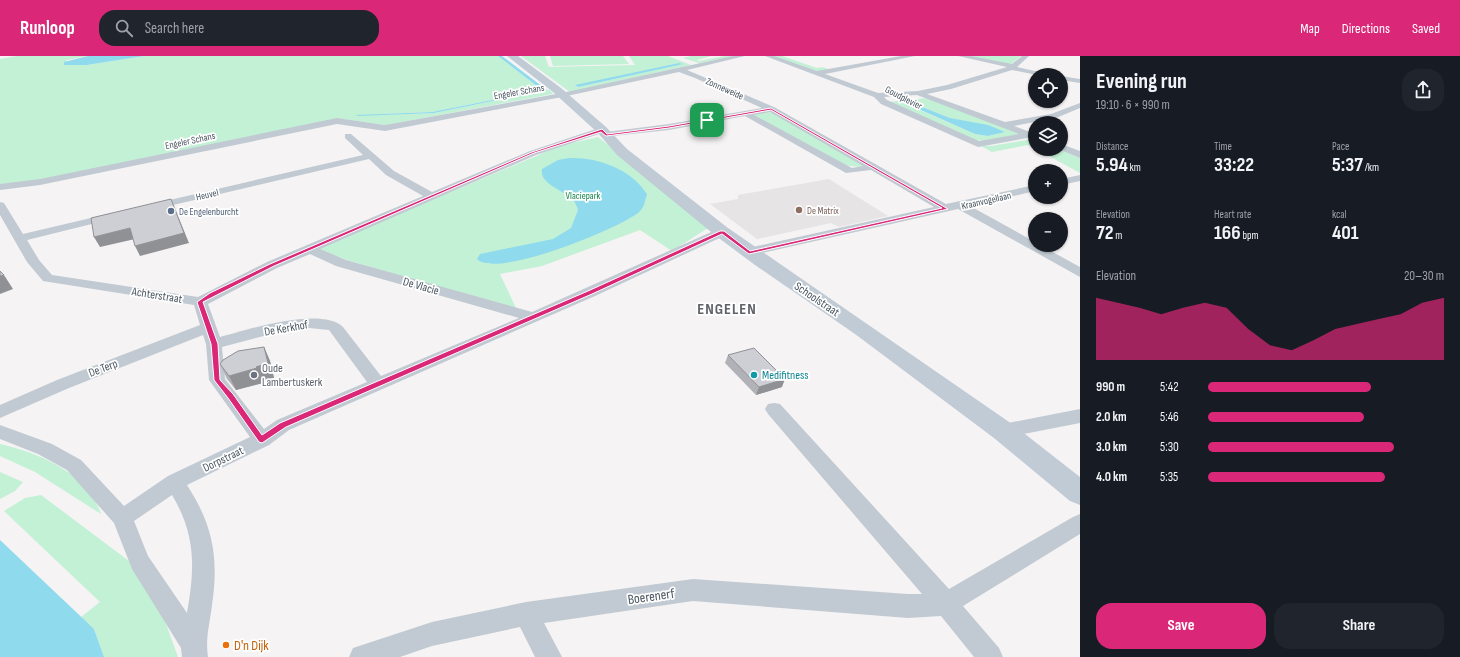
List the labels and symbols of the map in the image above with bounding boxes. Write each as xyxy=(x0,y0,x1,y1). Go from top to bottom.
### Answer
street label: Zonneweide xyxy=(704,75,745,103)
street label: Engeler Schans xyxy=(493,82,546,102)
street label: Goudplevier xyxy=(883,83,924,112)
pin xyxy=(690,103,724,137)
street label: Engeler Schans xyxy=(164,130,217,152)
street label: Heuvel xyxy=(195,187,220,203)
street label: Kraanvogellaan xyxy=(960,189,1012,213)
park label: Vlaciepark xyxy=(566,190,601,202)
marker: De Matrix xyxy=(794,205,804,215)
place label: De Matrix xyxy=(807,205,839,217)
marker: De Engelenburcht xyxy=(166,206,176,216)
place label: De Engelenburcht xyxy=(179,206,239,218)
street label: De Vlacie xyxy=(401,274,441,299)
street label: Schoolstraat xyxy=(791,279,842,320)
street label: Achterstraat xyxy=(130,284,184,307)
district label: ENGELEN xyxy=(697,300,757,319)
street label: De Kerkhof xyxy=(263,317,310,340)
street label: De Terp xyxy=(87,356,120,381)
place label: Oude Lambertuskerk xyxy=(262,361,323,390)
place label: Medifitness xyxy=(762,368,809,383)
marker: Oude Lambertuskerk xyxy=(249,370,259,380)
marker: Medifitness xyxy=(749,370,759,380)
street label: Dorpstraat xyxy=(200,443,246,476)
street label: Boerenerf xyxy=(627,585,676,608)
place label: D'n Dijk xyxy=(234,637,269,654)
marker: D'n Dijk xyxy=(221,640,231,650)

